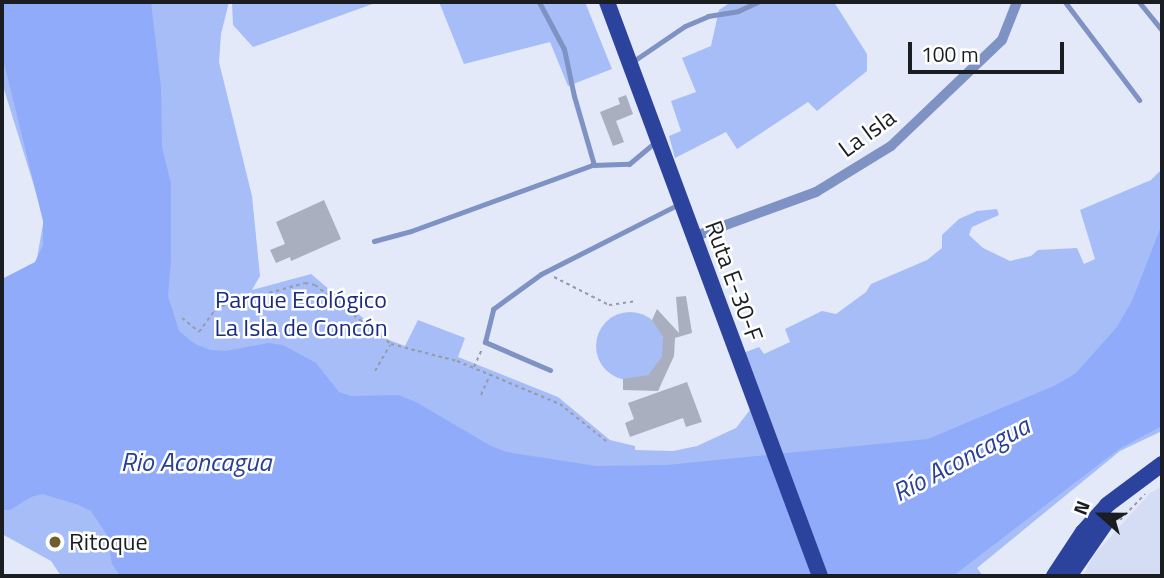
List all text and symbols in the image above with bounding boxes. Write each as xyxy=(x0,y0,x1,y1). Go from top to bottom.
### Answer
scale bar xyxy=(912,28,1068,72)
text: 100 m xyxy=(921,38,978,70)
street label: La Isla xyxy=(833,103,901,163)
street label: Ruta E-30-F xyxy=(699,217,769,345)
park label: Parque Ecológico La Isla de Concón xyxy=(214,286,388,342)
water label: Río Aconcagua xyxy=(887,410,1035,508)
water label: Rio Aconcagua xyxy=(121,446,271,478)
north arrow xyxy=(1066,480,1136,550)
text: N xyxy=(1065,496,1097,519)
place label: Ritoque xyxy=(69,528,148,556)
marker: Ritoque xyxy=(47,534,63,550)

